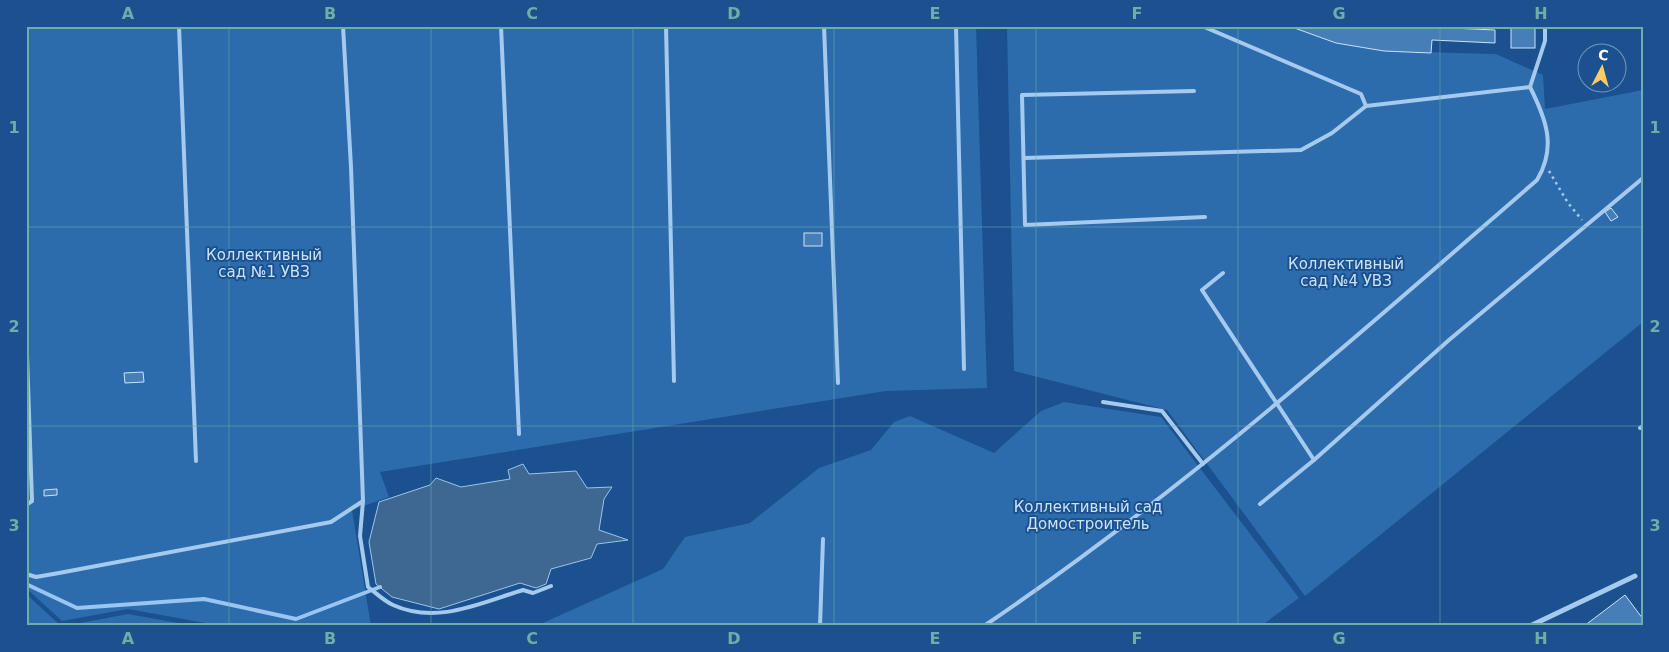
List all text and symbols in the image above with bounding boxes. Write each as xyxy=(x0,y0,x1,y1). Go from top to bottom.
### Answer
text: A xyxy=(122,4,135,23)
text: B xyxy=(324,4,336,23)
text: C xyxy=(526,4,538,23)
text: D xyxy=(727,4,741,23)
text: E xyxy=(930,4,940,23)
text: F xyxy=(1132,4,1142,23)
text: G xyxy=(1332,4,1346,23)
text: H xyxy=(1534,4,1548,23)
north arrow xyxy=(1576,42,1626,92)
text: С xyxy=(1597,47,1609,64)
text: 1 xyxy=(8,118,20,137)
text: 1 xyxy=(1649,118,1661,137)
park label: Коллективный сад №1 УВЗ xyxy=(206,246,322,281)
park label: Коллективный сад №4 УВЗ xyxy=(1288,255,1404,290)
text: 2 xyxy=(8,317,20,336)
text: 2 xyxy=(1649,317,1661,336)
park label: Коллективный сад Домостроитель xyxy=(1014,498,1162,533)
text: 3 xyxy=(8,516,20,535)
text: 3 xyxy=(1649,516,1661,535)
text: A xyxy=(122,629,135,648)
text: B xyxy=(324,629,336,648)
text: C xyxy=(526,629,538,648)
text: D xyxy=(727,629,741,648)
text: E xyxy=(930,629,940,648)
text: F xyxy=(1132,629,1142,648)
text: G xyxy=(1332,629,1346,648)
text: H xyxy=(1534,629,1548,648)

